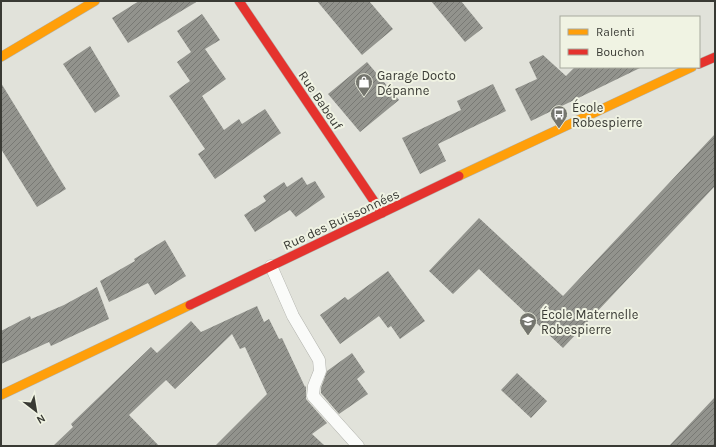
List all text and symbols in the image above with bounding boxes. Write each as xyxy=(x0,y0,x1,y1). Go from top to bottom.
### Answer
legend xyxy=(560,16,700,68)
text: Ralenti xyxy=(596,25,635,39)
text: Bouchon xyxy=(596,45,645,59)
street label: Rue Babeuf xyxy=(295,68,346,133)
place label: Garage Docto Dépanne xyxy=(377,68,456,98)
shop icon: Garage Docto Dépanne xyxy=(354,72,374,97)
place label: École Robespierre xyxy=(572,98,643,130)
bus stop icon: École Robespierre xyxy=(549,104,569,129)
street label: Rue des Buissonnées xyxy=(281,186,402,253)
place label: École Maternelle Robespierre xyxy=(541,305,639,337)
school or university icon: École Maternelle Robespierre xyxy=(518,311,538,336)
north arrow xyxy=(16,391,56,431)
text: N xyxy=(34,412,48,427)

